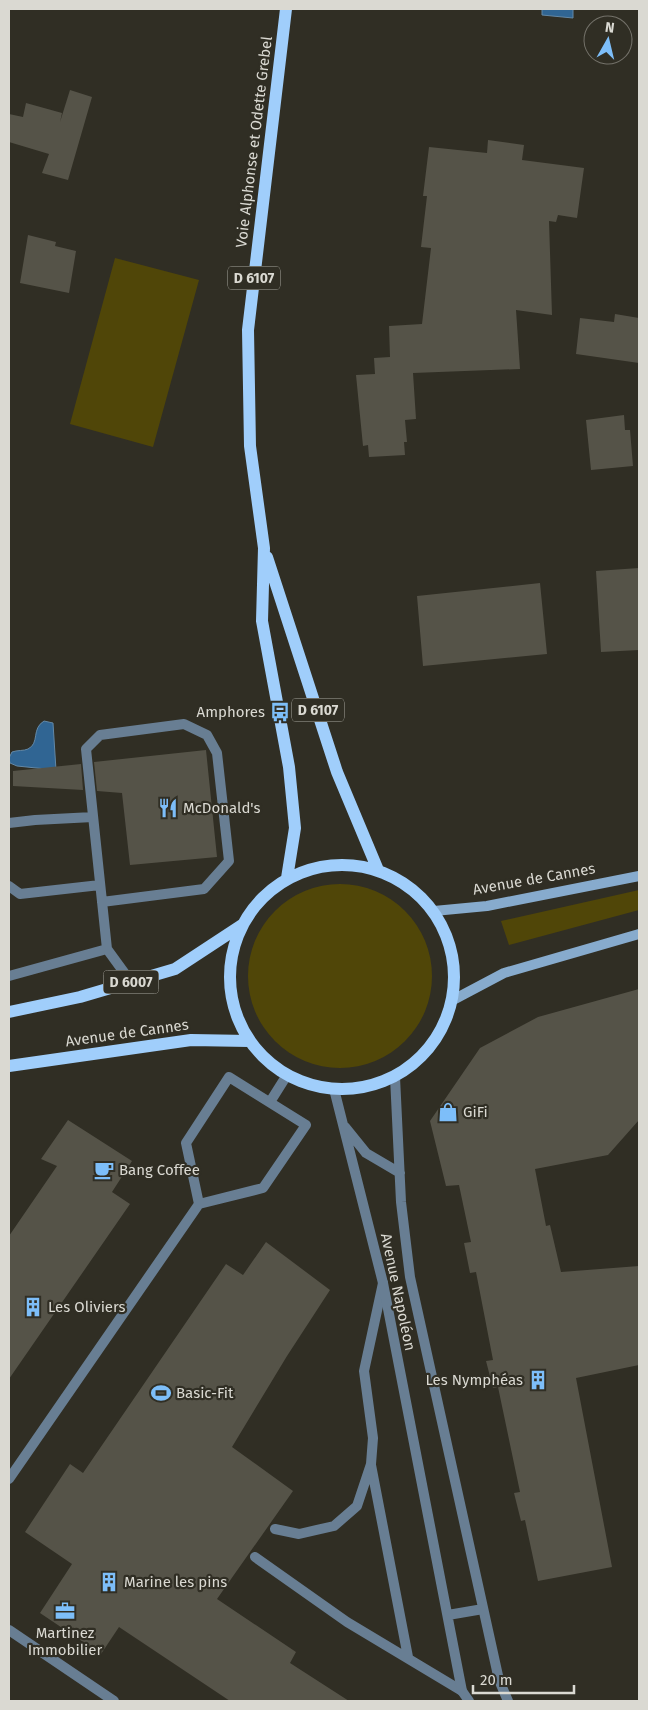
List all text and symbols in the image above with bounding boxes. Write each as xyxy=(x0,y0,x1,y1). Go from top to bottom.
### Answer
north arrow xyxy=(583,15,633,65)
text: N xyxy=(604,19,616,37)
street label: Voie Alphonse et Odette Grebel xyxy=(232,35,276,249)
road number: D 6107 xyxy=(228,266,280,290)
road number: D 6107 xyxy=(292,698,344,722)
bus stop icon: Amphores xyxy=(269,701,291,723)
place label: Amphores xyxy=(197,703,265,721)
restaurant icon: McDonald's xyxy=(157,797,179,819)
place label: McDonald's xyxy=(183,799,261,817)
street label: Avenue de Cannes xyxy=(471,859,597,899)
road number: D 6007 xyxy=(104,970,158,994)
street label: Avenue de Cannes xyxy=(64,1015,190,1051)
shop icon: GiFi xyxy=(437,1101,459,1123)
place label: GiFi xyxy=(463,1103,488,1121)
cafe icon: Bang Coffee xyxy=(93,1159,115,1181)
place label: Bang Coffee xyxy=(119,1161,200,1179)
street label: Avenue Napoléon xyxy=(377,1231,419,1353)
building icon: Les Oliviers xyxy=(22,1296,44,1318)
place label: Les Oliviers xyxy=(48,1298,126,1316)
building icon: Les Nymphéas xyxy=(527,1369,549,1391)
place label: Les Nymphéas xyxy=(426,1371,523,1389)
sports icon: Basic-Fit xyxy=(150,1382,172,1404)
place label: Basic-Fit xyxy=(176,1384,234,1402)
building icon: Marine les pins xyxy=(98,1571,120,1593)
place label: Marine les pins xyxy=(124,1573,227,1591)
office icon: Martinez Immobilier xyxy=(54,1600,76,1622)
place label: Martinez Immobilier xyxy=(28,1624,103,1659)
scale bar xyxy=(473,1662,574,1694)
text: 20 m xyxy=(480,1671,513,1689)

